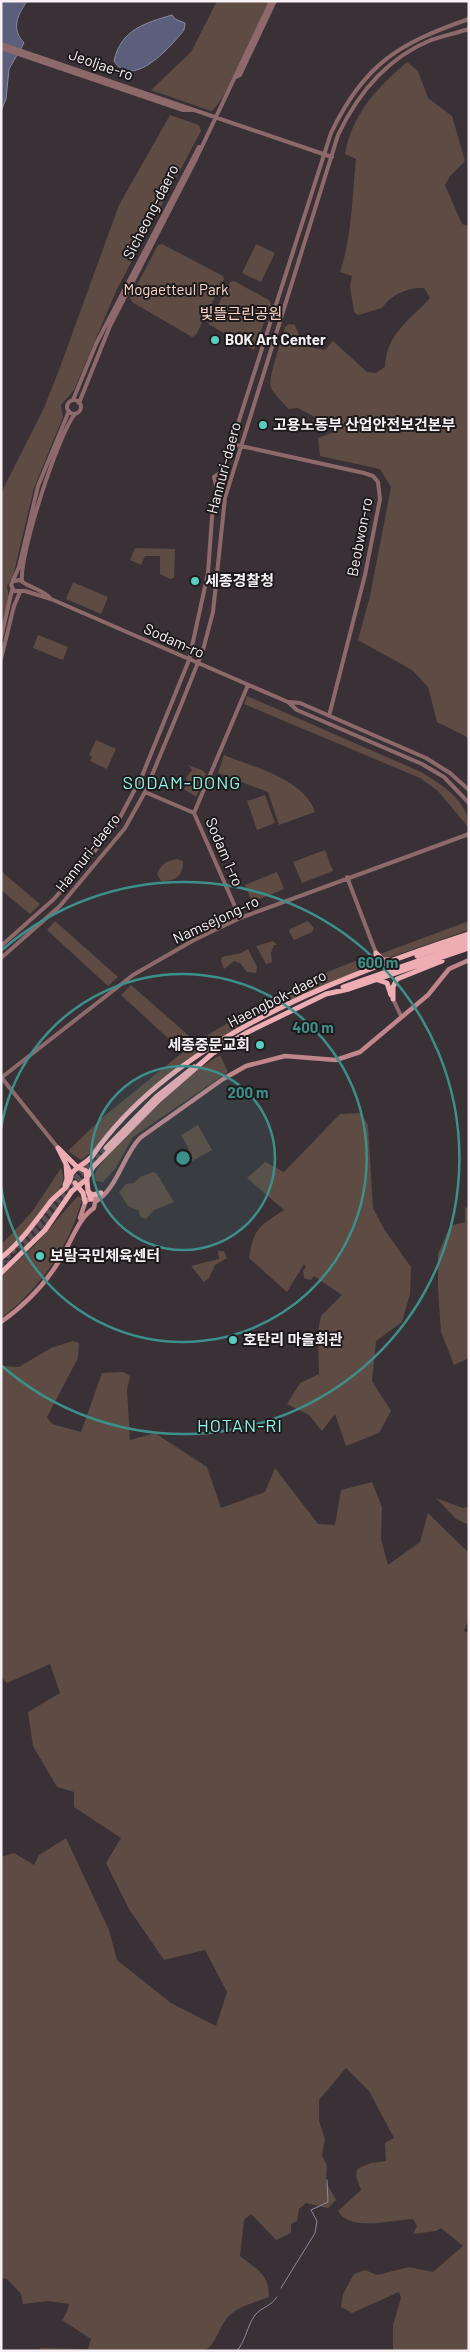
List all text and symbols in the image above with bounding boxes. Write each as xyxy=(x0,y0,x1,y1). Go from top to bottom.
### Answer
street label: Jeoljae-ro xyxy=(67,45,136,83)
street label: Sicheong-daero xyxy=(118,161,182,262)
park label: Mogaetteul Park xyxy=(123,280,229,298)
park label: 빛뜰근린공원 xyxy=(200,304,282,322)
place label: BOK Art Center xyxy=(225,330,326,348)
marker: BOK Art Center xyxy=(209,334,221,346)
place label: 고용노동부 산업안전보건본부 xyxy=(273,415,456,433)
marker: 고용노동부 산업안전보건본부 xyxy=(257,419,269,431)
street label: Hannuri-daero xyxy=(202,420,244,516)
street label: Beobwon-ro xyxy=(343,496,375,578)
place label: 세종경찰청 xyxy=(205,571,274,589)
marker: 세종경찰청 xyxy=(189,575,201,587)
street label: Sodam-ro xyxy=(141,619,208,661)
district label: SODAM-DONG xyxy=(123,771,241,793)
street label: Hannuri-daero xyxy=(51,810,123,895)
street label: Sodam 1-ro xyxy=(202,815,247,889)
street label: Namsejong-ro xyxy=(170,891,261,947)
text: 600 m xyxy=(358,953,398,971)
street label: Haengbok-daero xyxy=(224,965,329,1031)
text: 400 m xyxy=(292,1018,334,1036)
place label: 세종중문교회 xyxy=(167,1035,250,1053)
marker: 세종중문교회 xyxy=(254,1039,266,1051)
text: 200 m xyxy=(227,1083,269,1101)
centre of rings xyxy=(174,1149,192,1167)
place label: 보람국민체육센터 xyxy=(50,1246,160,1264)
marker: 보람국민체육센터 xyxy=(34,1250,46,1262)
place label: 호탄리 마을회관 xyxy=(243,1330,343,1348)
marker: 호탄리 마을회관 xyxy=(227,1334,239,1346)
district label: HOTAN-RI xyxy=(197,1414,283,1436)

